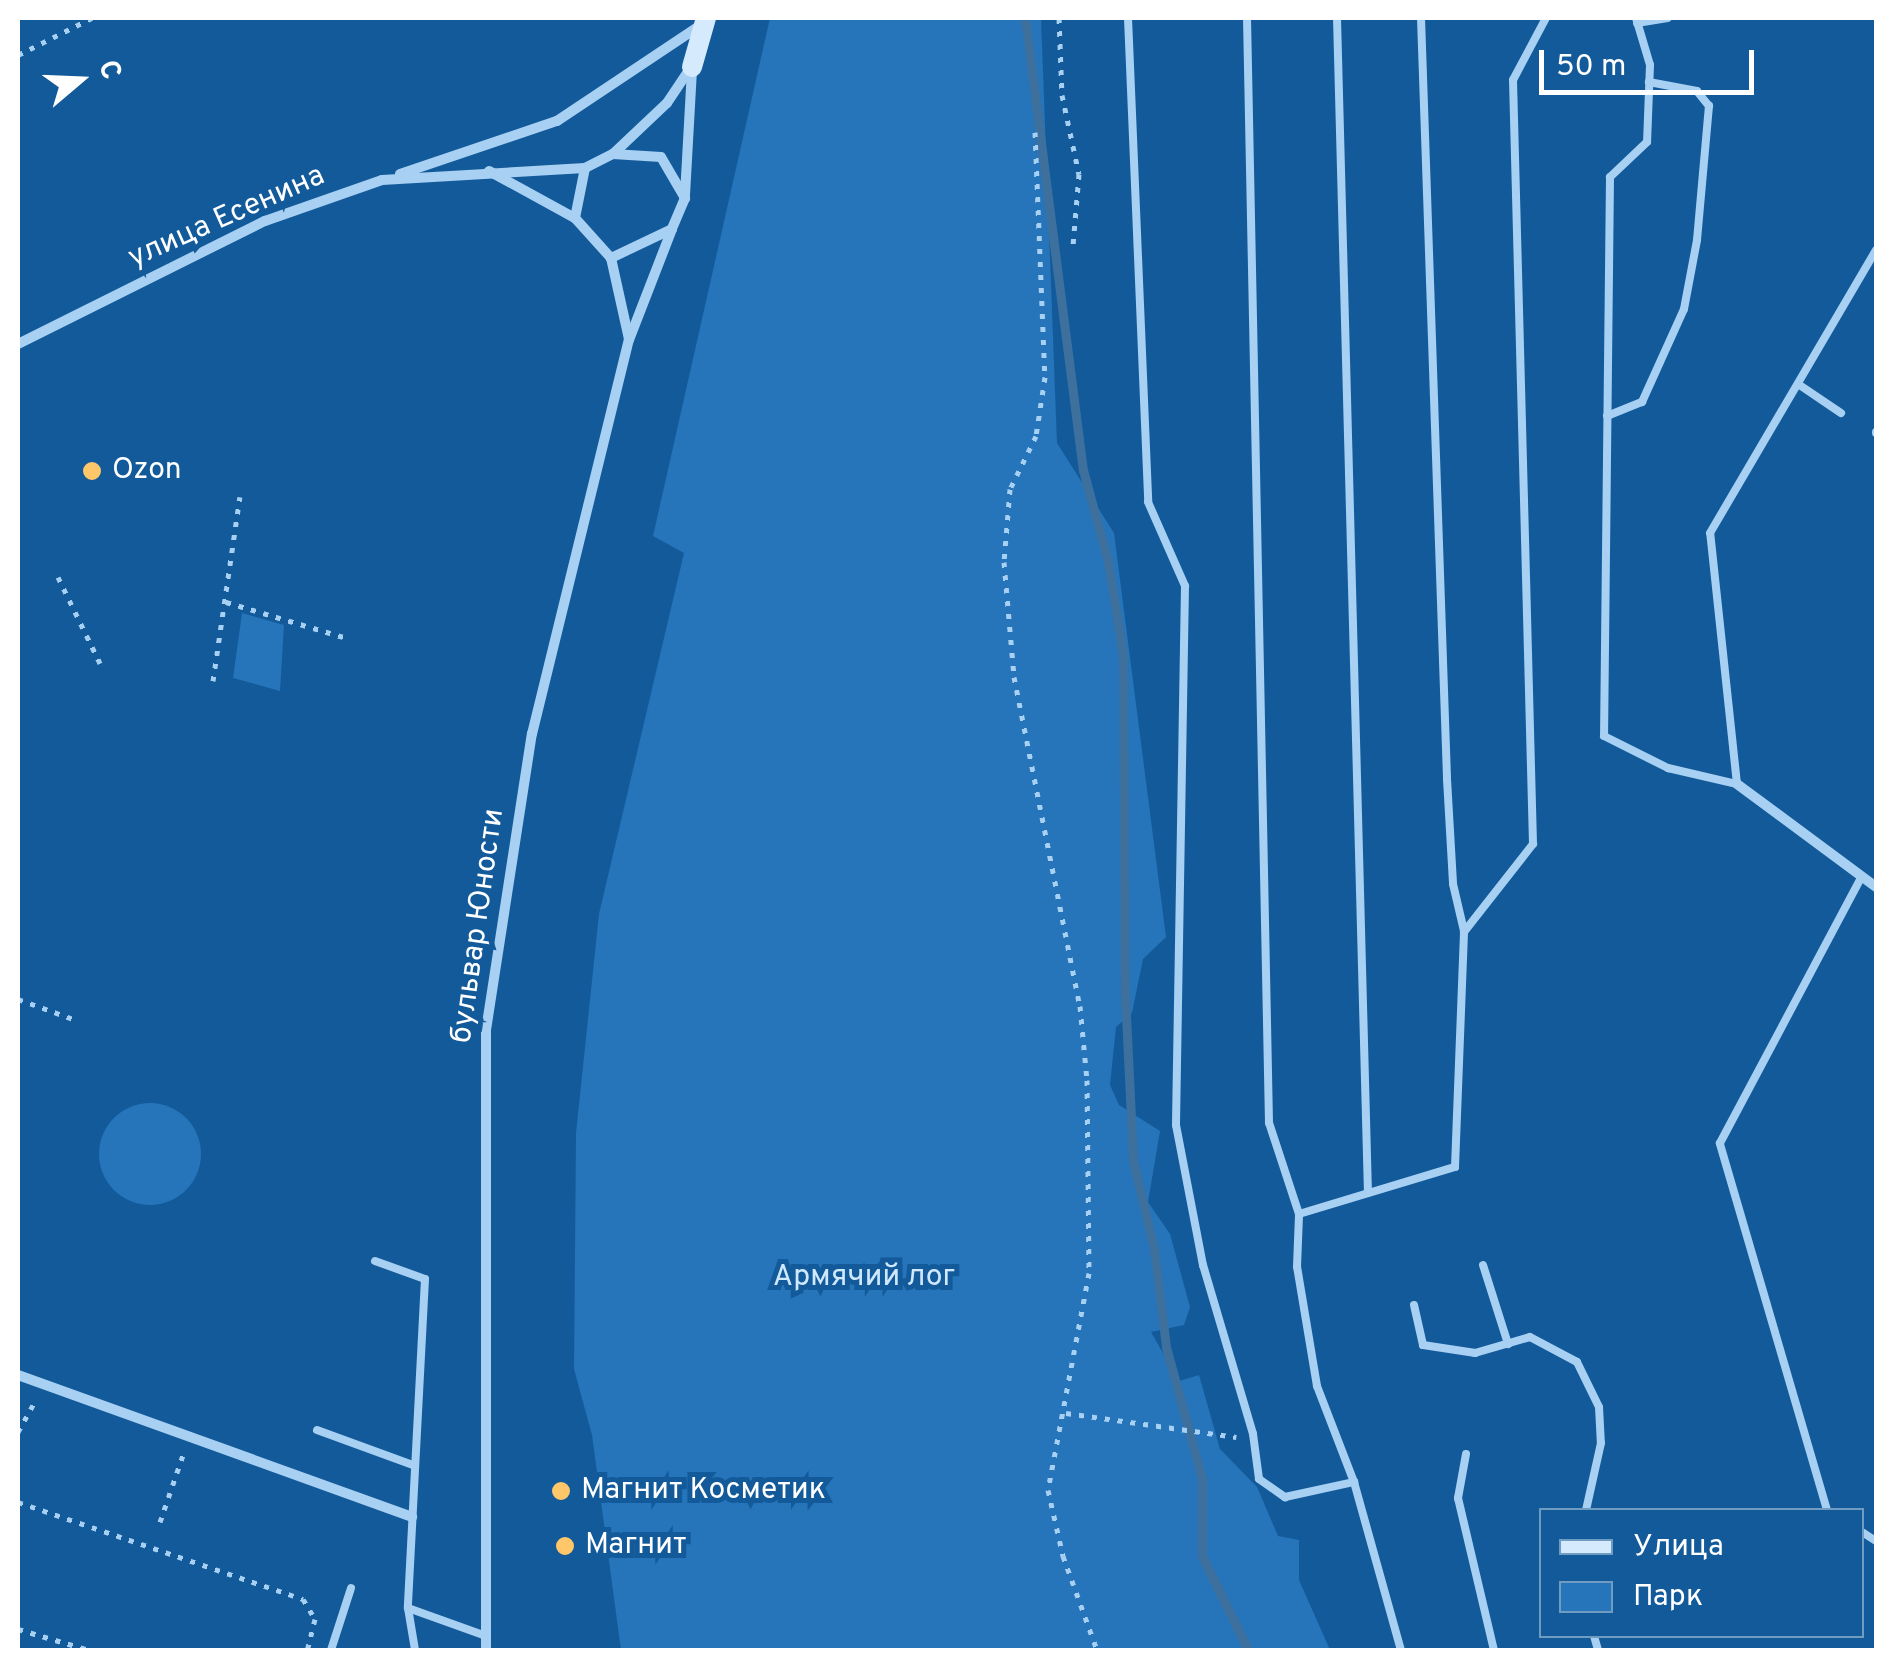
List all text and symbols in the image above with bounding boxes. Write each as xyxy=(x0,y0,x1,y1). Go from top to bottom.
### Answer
north arrow xyxy=(30,30,130,130)
scale bar xyxy=(1544,30,1759,92)
text: 50 m xyxy=(1556,49,1626,86)
text: С xyxy=(88,56,128,85)
street label: улица Есенина xyxy=(123,159,331,277)
place label: Ozon xyxy=(112,453,182,489)
marker: Ozon xyxy=(81,460,103,482)
street label: бульвар Юности xyxy=(445,806,513,1046)
park label: Армячий лог xyxy=(773,1260,955,1296)
place label: Магнит Косметик xyxy=(581,1473,826,1509)
marker: Магнит Косметик xyxy=(550,1480,572,1502)
legend xyxy=(1539,1508,1864,1638)
place label: Магнит xyxy=(585,1528,687,1564)
text: Улица xyxy=(1633,1529,1724,1566)
marker: Магнит xyxy=(554,1535,576,1557)
text: Парк xyxy=(1633,1579,1703,1616)

